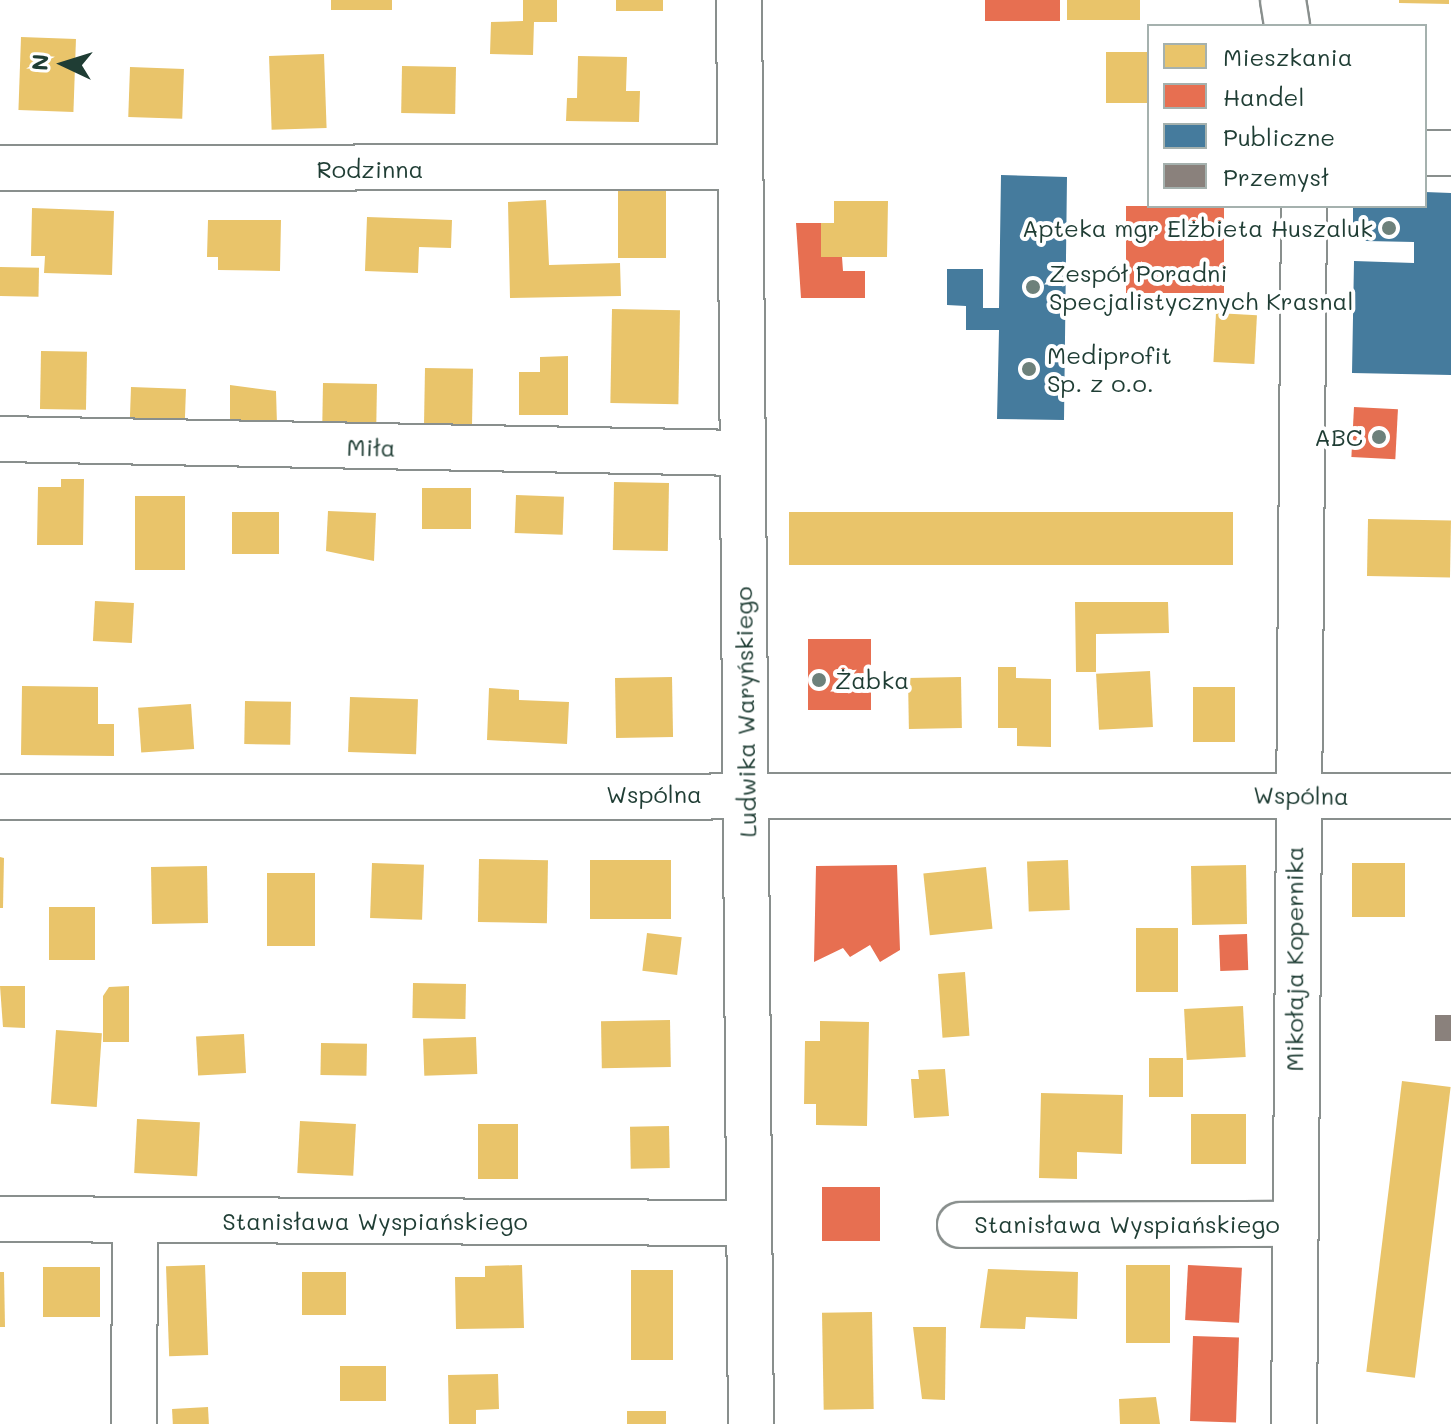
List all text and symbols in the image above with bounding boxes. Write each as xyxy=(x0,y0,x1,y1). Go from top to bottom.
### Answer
north arrow xyxy=(24,24,104,104)
legend xyxy=(1147,24,1427,208)
text: Mieszkania xyxy=(1223,41,1353,72)
text: N xyxy=(25,53,55,72)
text: Handel xyxy=(1223,81,1304,112)
text: Publiczne xyxy=(1223,121,1335,152)
street label: Rodzinna xyxy=(316,155,424,183)
text: Przemysł xyxy=(1223,161,1329,192)
place label: Apteka mgr Elżbieta Huszaluk xyxy=(1022,214,1373,242)
marker: Apteka mgr Elżbieta Huszaluk xyxy=(1380,219,1398,237)
place label: Zespół Poradni Specjalistycznych Krasnal xyxy=(1049,259,1354,315)
marker: Zespół Poradni Specjalistycznych Krasnal xyxy=(1024,278,1042,296)
place label: Mediprofit Sp. z o.o. xyxy=(1047,341,1172,397)
marker: Mediprofit Sp. z o.o. xyxy=(1018,358,1040,380)
place label: ABC xyxy=(1314,423,1363,451)
marker: ABC xyxy=(1370,428,1388,446)
street label: Miła xyxy=(346,432,396,462)
street label: Ludwika Waryńskiego xyxy=(728,586,762,838)
place label: Żabka xyxy=(835,666,909,694)
marker: Żabka xyxy=(810,671,828,689)
street label: Wspólna xyxy=(606,780,702,808)
street label: Wspólna xyxy=(1253,780,1349,810)
street label: Mikołaja Kopernika xyxy=(1280,846,1308,1072)
street label: Stanisława Wyspiańskiego xyxy=(222,1207,528,1235)
street label: Stanisława Wyspiańskiego xyxy=(974,1210,1280,1238)

